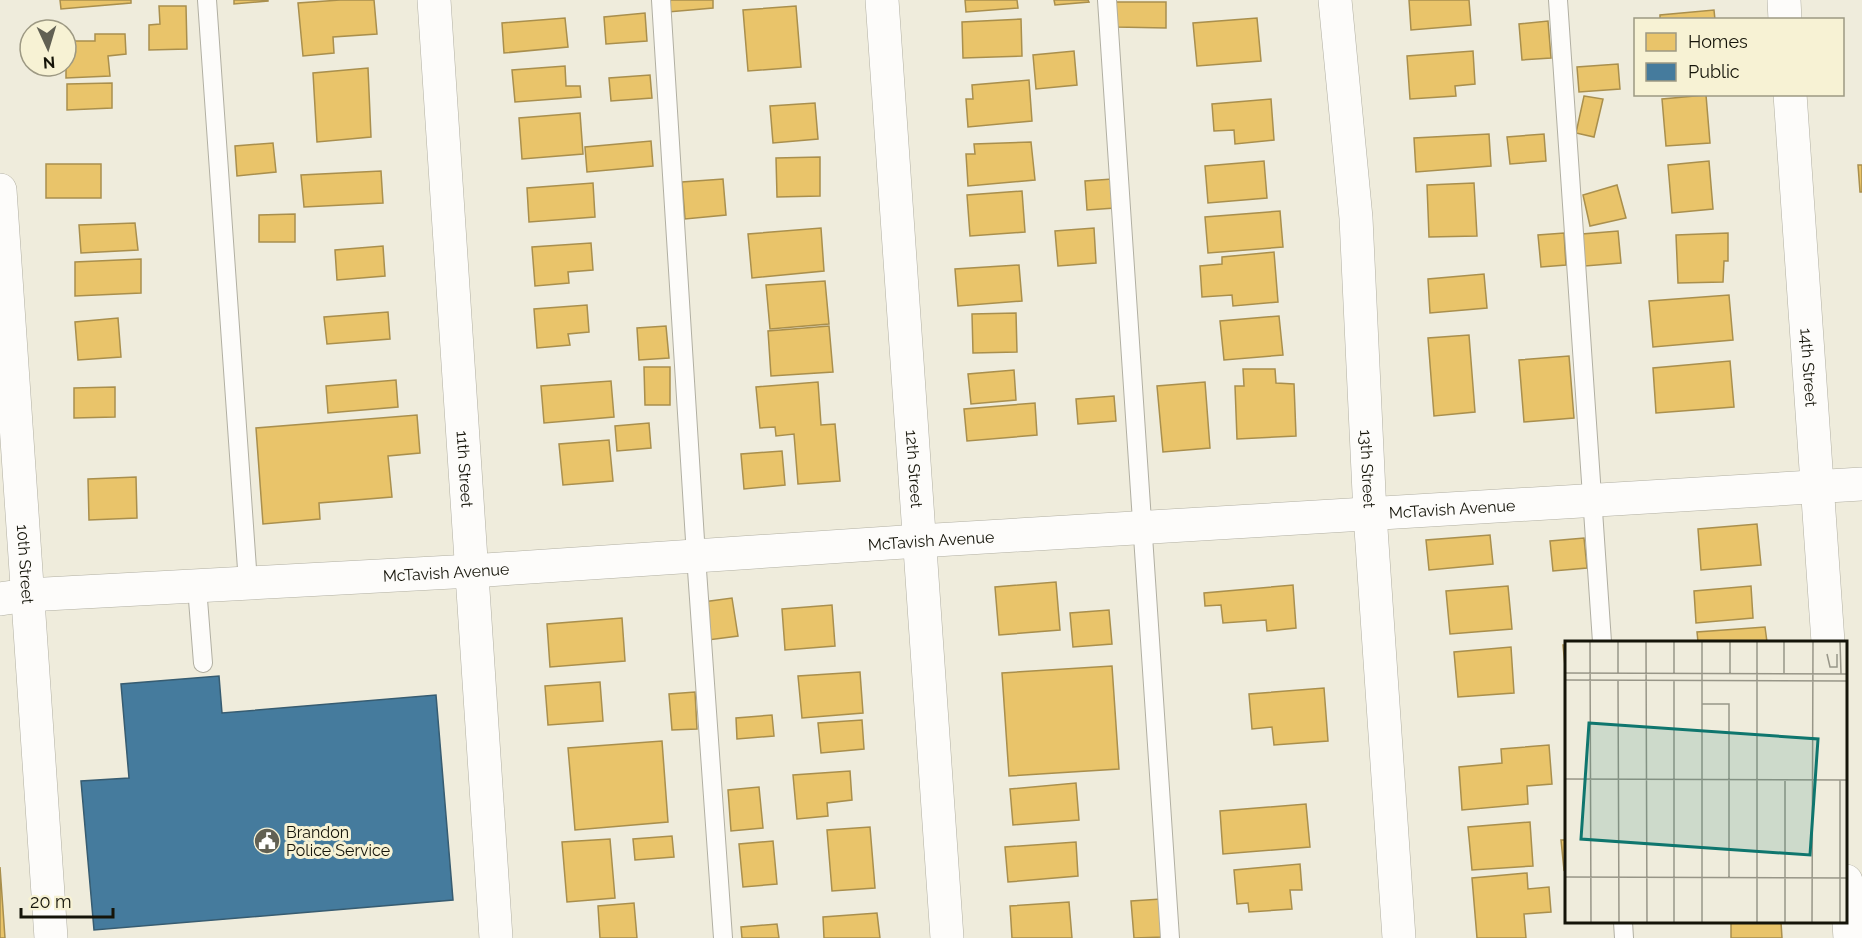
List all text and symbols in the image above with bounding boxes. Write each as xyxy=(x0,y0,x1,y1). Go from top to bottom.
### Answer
north arrow xyxy=(18,18,78,78)
legend xyxy=(1634,18,1844,96)
text: Homes xyxy=(1688,31,1748,52)
text: N xyxy=(42,53,56,72)
text: Public xyxy=(1688,61,1740,82)
street label: 14th Street xyxy=(1797,327,1821,408)
street label: 12th Street xyxy=(902,429,927,509)
street label: 13th Street xyxy=(1357,429,1379,509)
street label: 11th Street xyxy=(453,430,477,509)
street label: McTavish Avenue xyxy=(1388,495,1516,522)
street label: 10th Street xyxy=(13,524,38,605)
street label: McTavish Avenue xyxy=(867,527,995,554)
street label: McTavish Avenue xyxy=(382,559,510,585)
inset map xyxy=(1565,641,1847,923)
place label: Brandon Police Service xyxy=(286,823,390,860)
public building icon: Brandon Police Service xyxy=(252,826,282,856)
scale bar xyxy=(21,881,112,919)
text: 20 m xyxy=(30,891,72,912)

